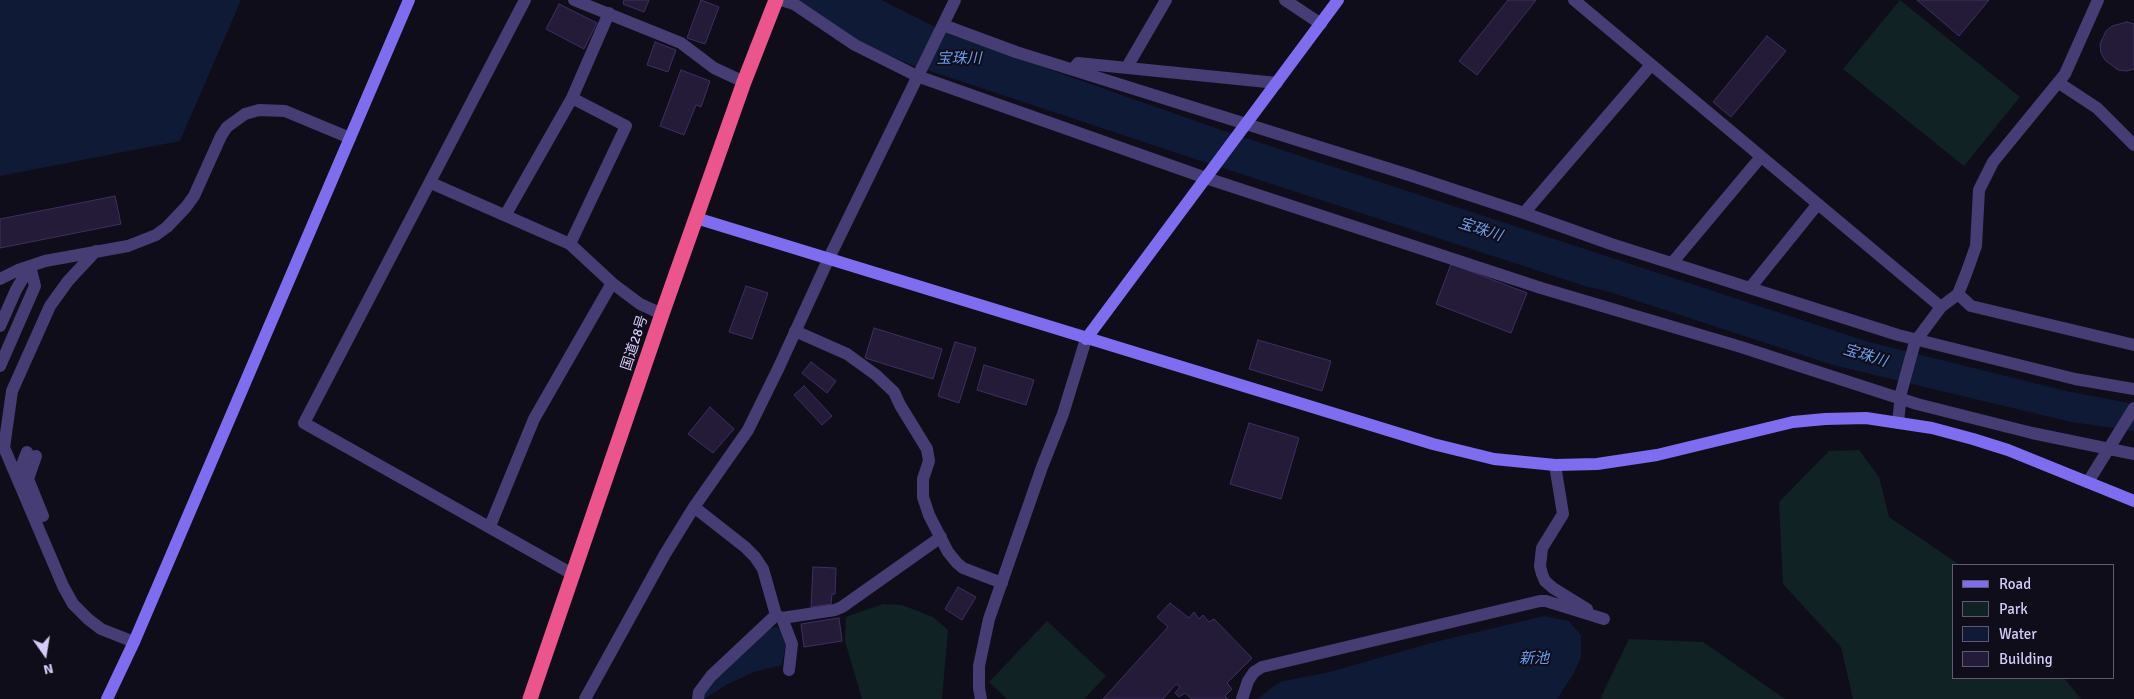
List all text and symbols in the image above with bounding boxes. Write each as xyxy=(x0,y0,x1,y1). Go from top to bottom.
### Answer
water label: 宝珠川 xyxy=(937,50,981,68)
water label: 宝珠川 xyxy=(1456,214,1504,246)
street label: 国道28号 xyxy=(618,313,652,373)
water label: 宝珠川 xyxy=(1841,341,1889,371)
legend xyxy=(1952,564,2114,679)
text: Road xyxy=(1999,575,2031,593)
text: Park xyxy=(1999,600,2028,618)
text: Water xyxy=(1999,625,2037,643)
north arrow xyxy=(20,629,70,679)
water label: 新池 xyxy=(1519,650,1549,668)
text: Building xyxy=(1999,650,2053,668)
text: N xyxy=(42,660,55,678)

